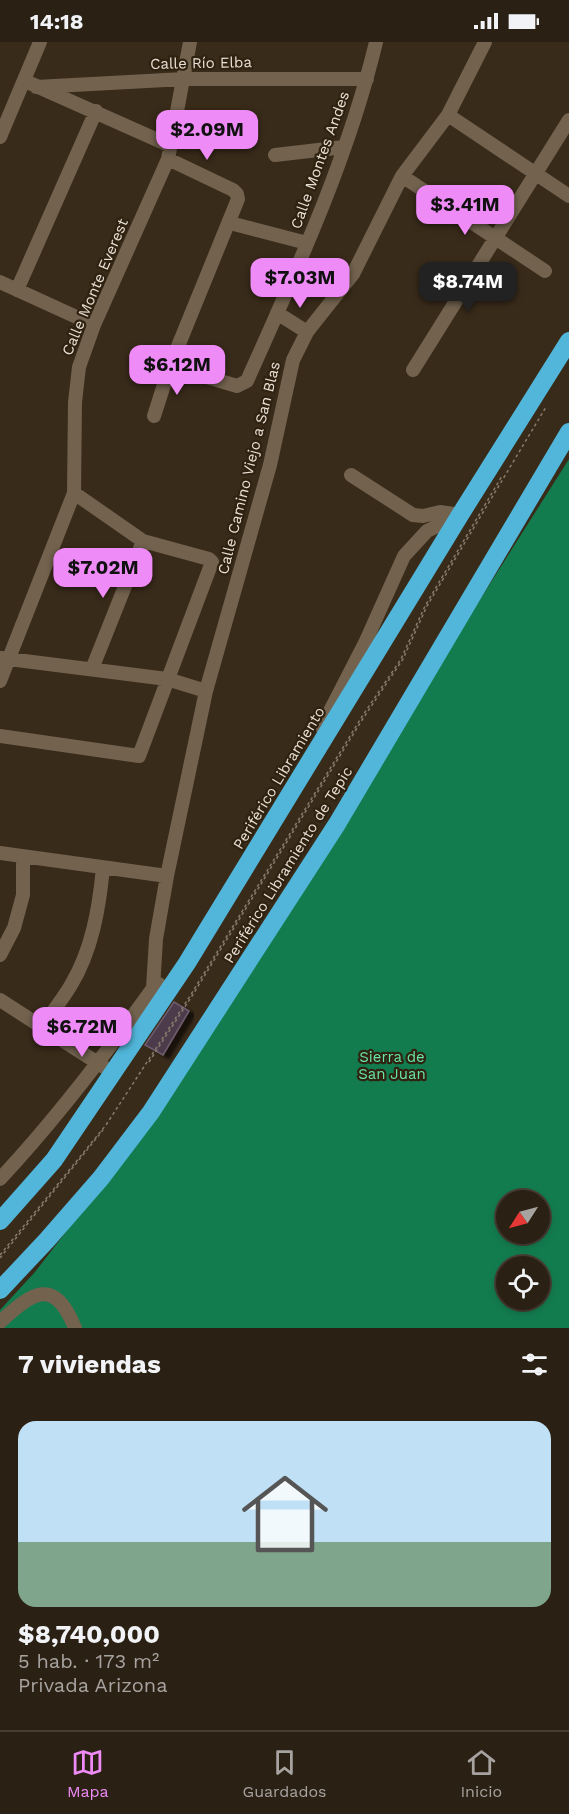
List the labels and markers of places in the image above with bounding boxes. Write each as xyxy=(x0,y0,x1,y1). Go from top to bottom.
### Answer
pin: $2.09M xyxy=(158,110,256,161)
pin: $3.41M xyxy=(416,185,514,236)
pin: $7.03M xyxy=(251,258,349,309)
pin: $8.74M xyxy=(419,262,517,313)
pin: $6.12M xyxy=(128,345,226,396)
pin: $7.02M xyxy=(54,548,152,599)
pin: $6.72M xyxy=(33,1007,131,1058)

